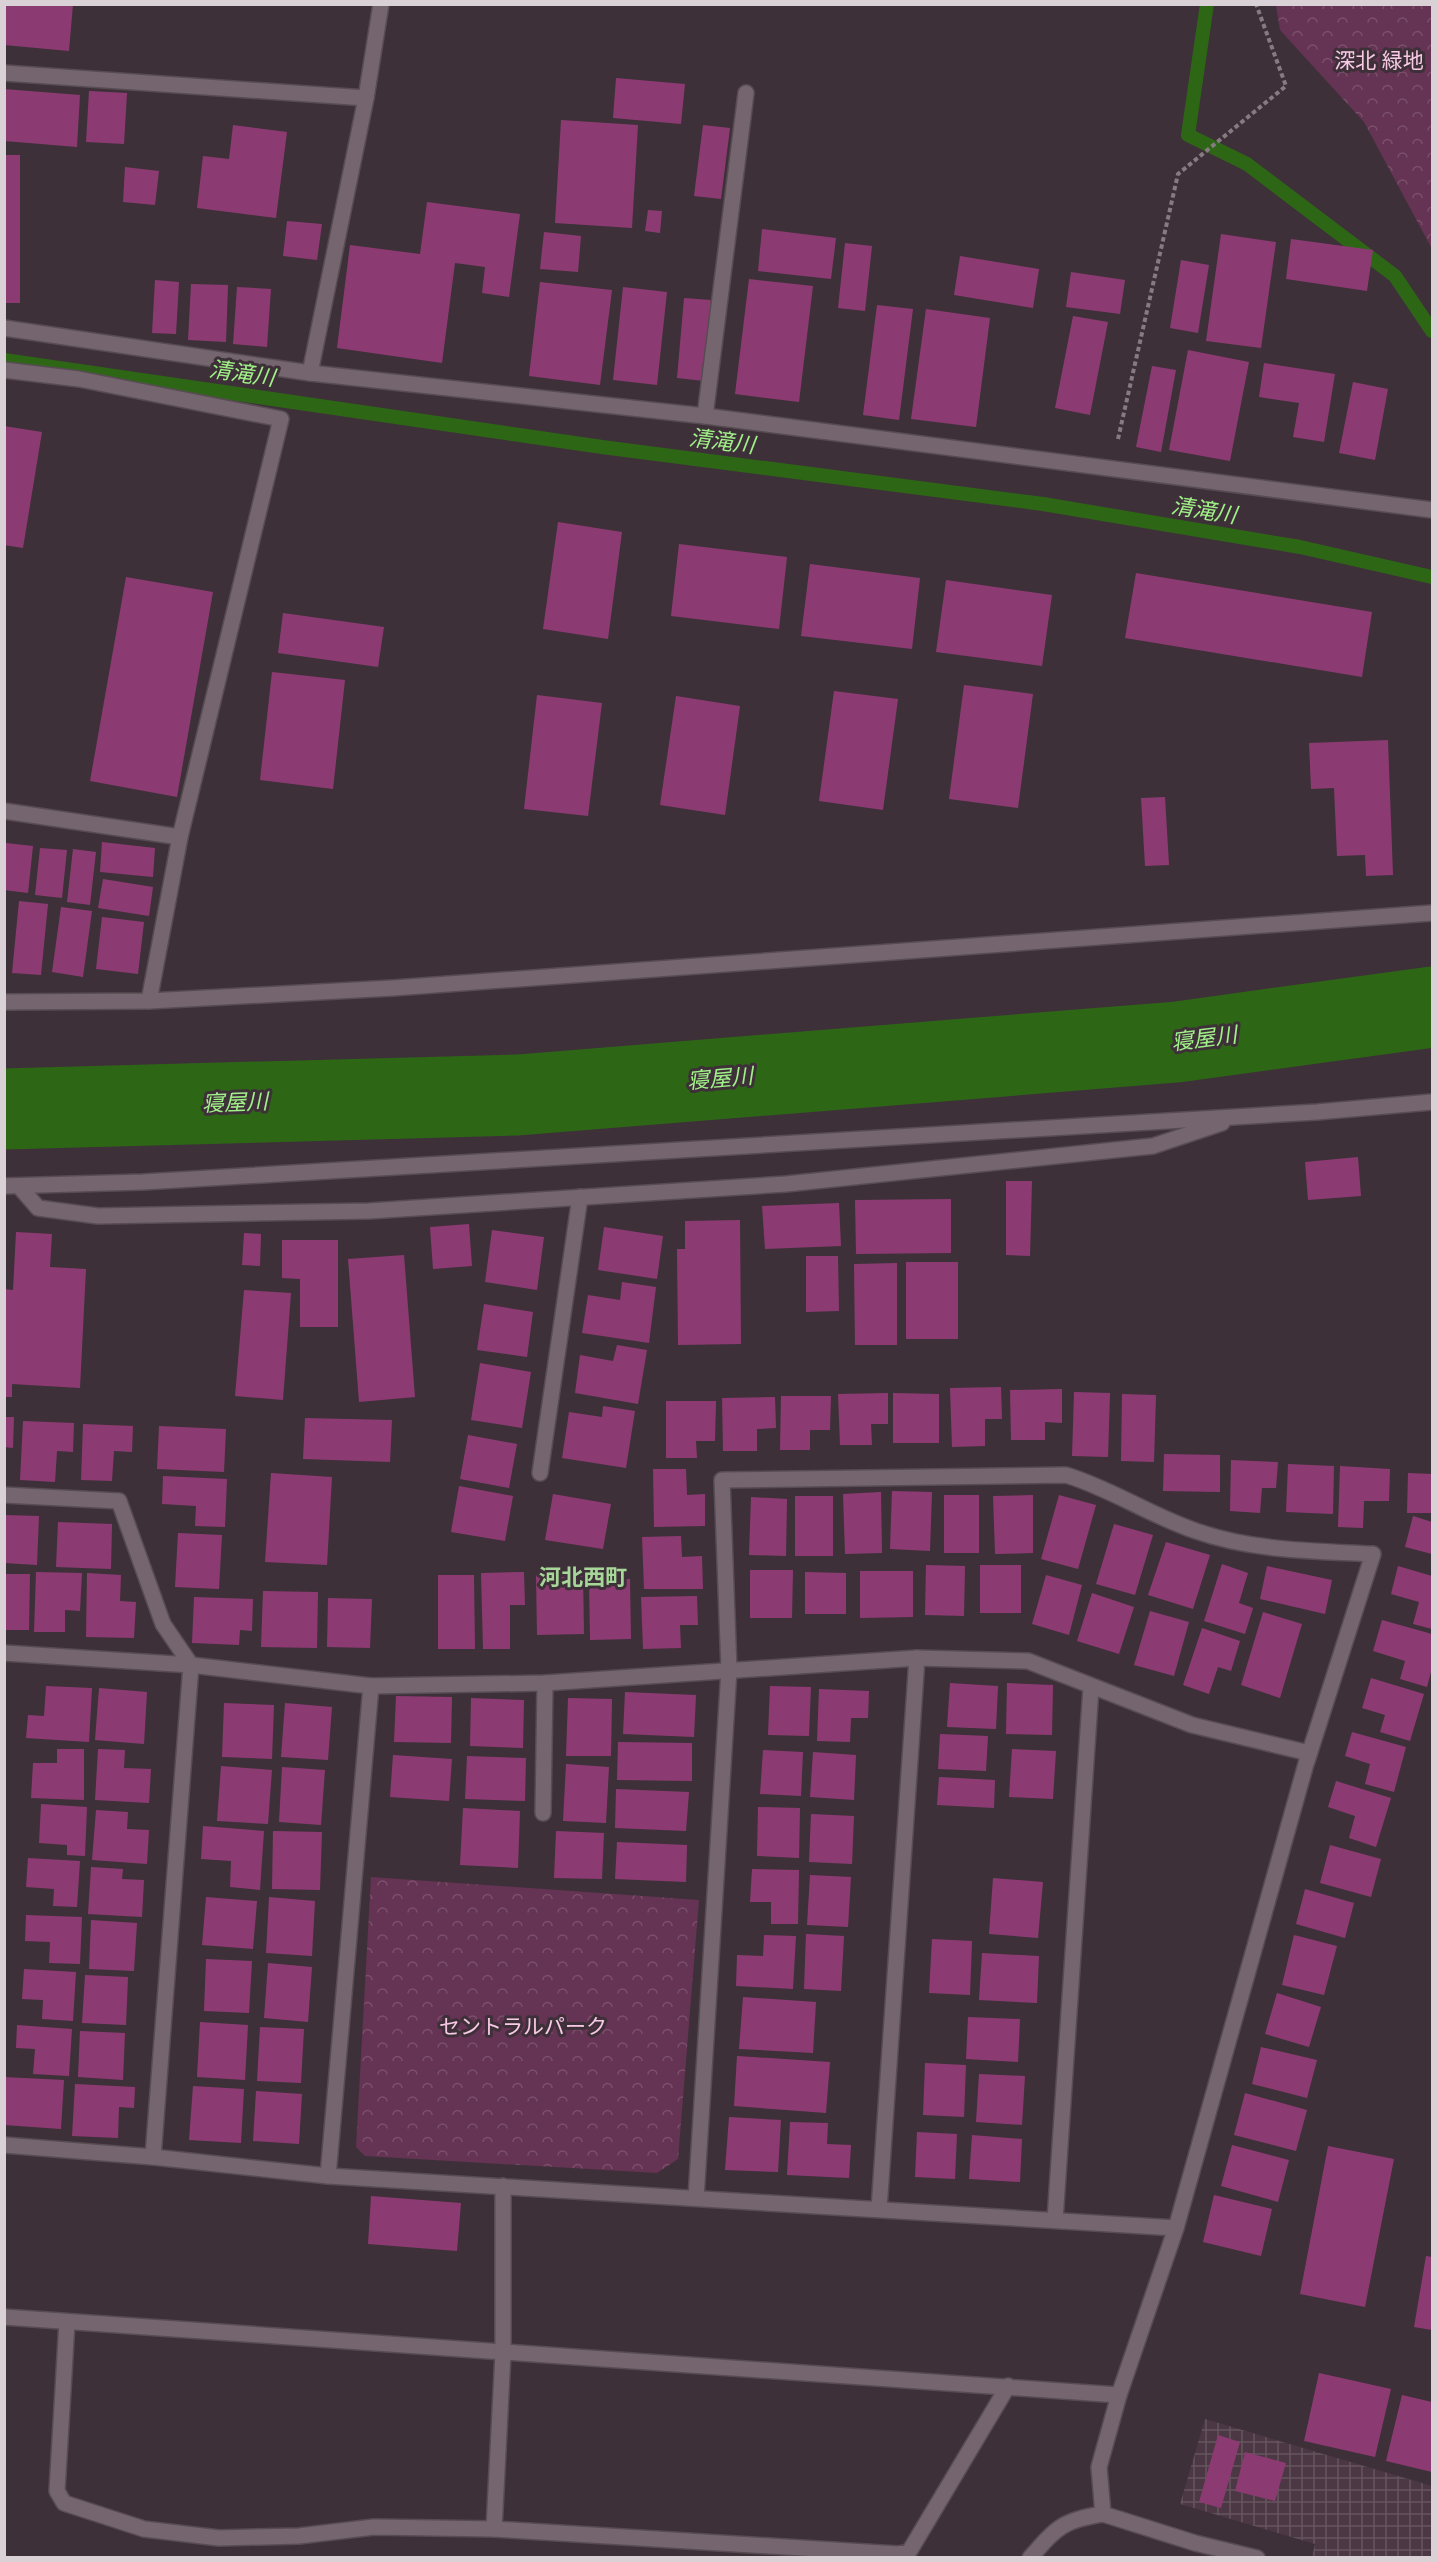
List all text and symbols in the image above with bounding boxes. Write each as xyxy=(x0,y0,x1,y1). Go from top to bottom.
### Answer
park label: 深北 緑地 xyxy=(1334,47,1424,73)
water label: 清滝川 xyxy=(207,355,279,392)
water label: 清滝川 xyxy=(688,423,758,459)
water label: 清滝川 xyxy=(1169,491,1241,529)
water label: 寝屋川 xyxy=(1170,1020,1240,1056)
water label: 寝屋川 xyxy=(686,1061,756,1095)
water label: 寝屋川 xyxy=(202,1087,270,1117)
district label: 河北西町 xyxy=(539,1563,627,1591)
park label: セントラルパーク xyxy=(439,2013,607,2039)

